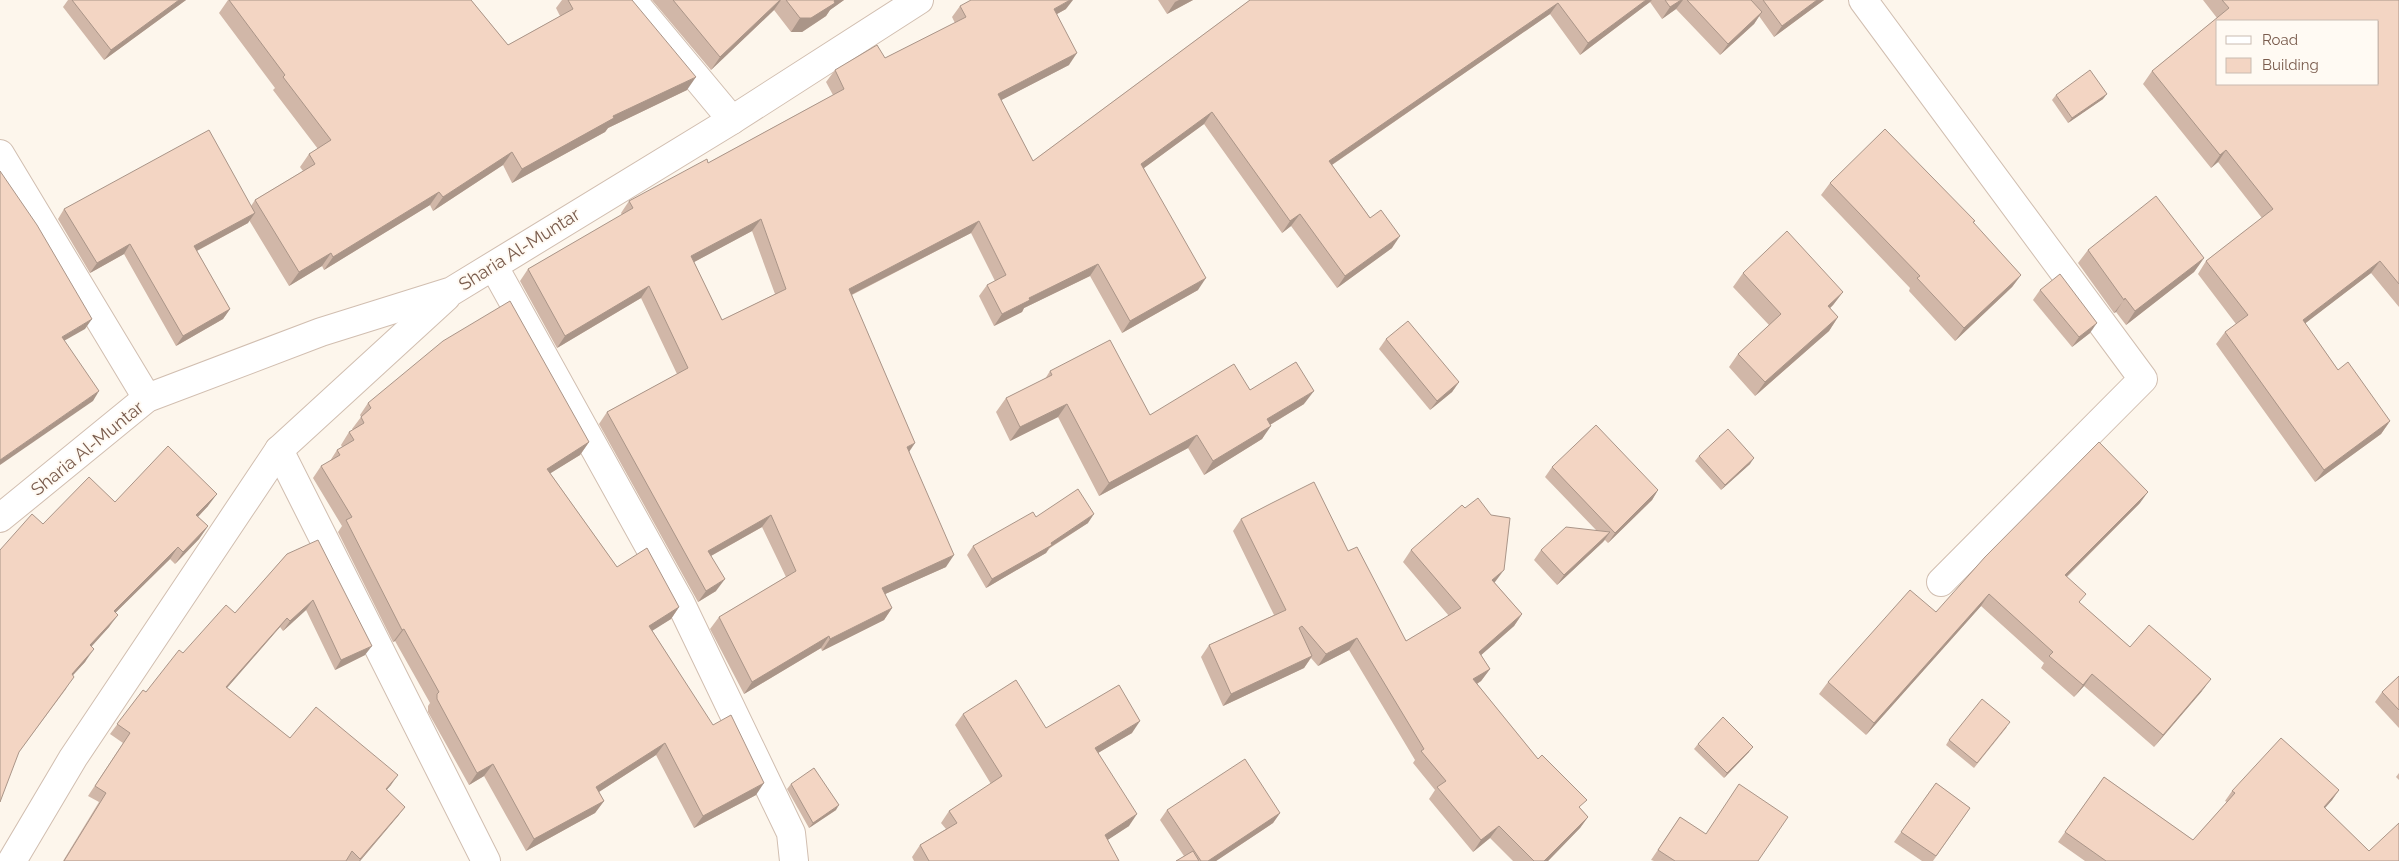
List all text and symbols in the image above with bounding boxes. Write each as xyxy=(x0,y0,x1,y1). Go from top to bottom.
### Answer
legend xyxy=(2216,20,2379,85)
text: Road xyxy=(2262,31,2298,49)
text: Building xyxy=(2262,56,2319,74)
street label: Sharia Al-Muntar xyxy=(455,203,584,295)
street label: Sharia Al-Muntar xyxy=(26,396,148,500)

